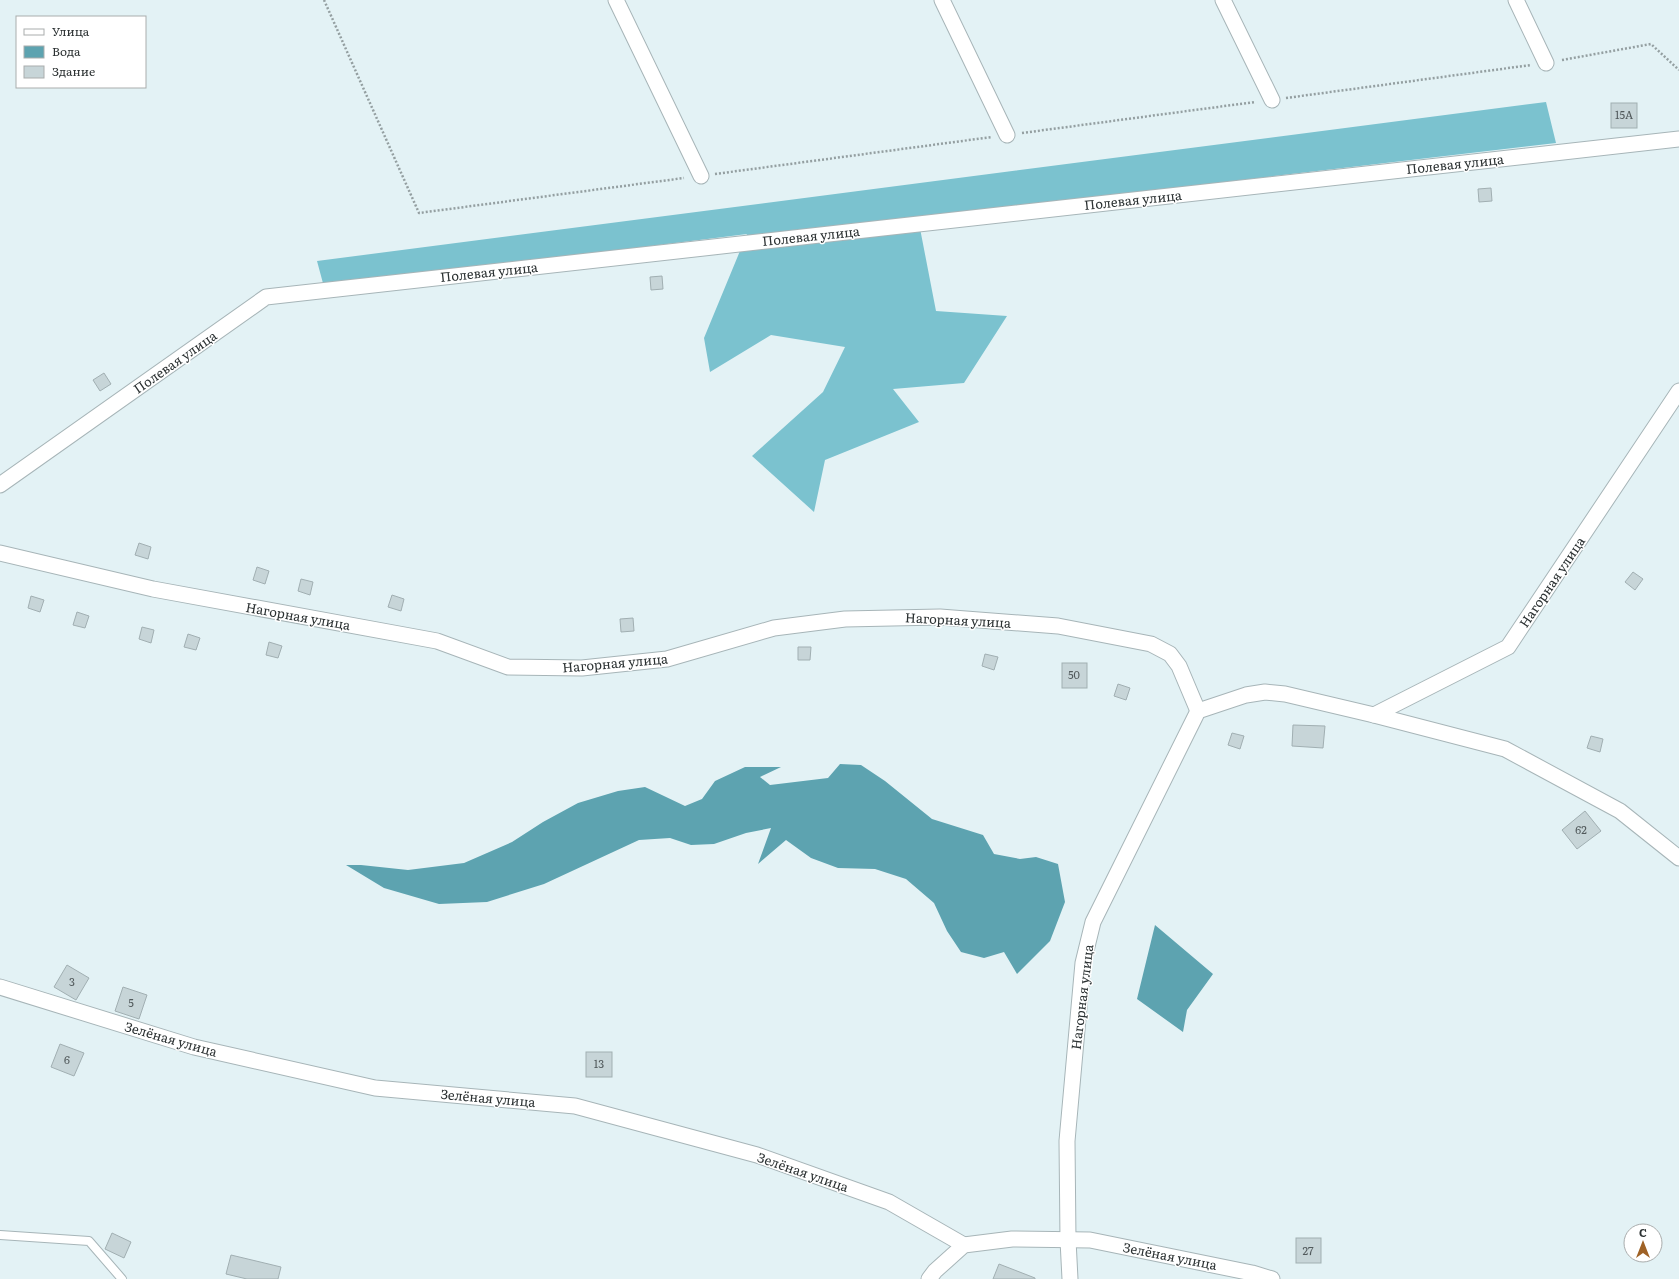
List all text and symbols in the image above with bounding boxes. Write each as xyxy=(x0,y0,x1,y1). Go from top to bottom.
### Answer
legend xyxy=(16,16,146,88)
text: Улица xyxy=(52,22,90,40)
text: Вода xyxy=(52,42,81,60)
text: Здание xyxy=(52,62,95,80)
house number: 15А xyxy=(1615,106,1633,122)
street label: Полевая улица xyxy=(1405,149,1505,178)
street label: Полевая улица xyxy=(1083,185,1183,214)
street label: Полевая улица xyxy=(761,221,861,250)
street label: Полевая улица xyxy=(439,257,539,286)
street label: Полевая улица xyxy=(129,326,220,397)
street label: Нагорная улица xyxy=(1514,532,1589,631)
street label: Нагорная улица xyxy=(244,597,352,634)
street label: Нагорная улица xyxy=(905,607,1011,632)
street label: Нагорная улица xyxy=(561,648,669,677)
house number: 50 xyxy=(1068,666,1080,682)
house number: 62 xyxy=(1575,821,1587,837)
street label: Нагорная улица xyxy=(1066,943,1097,1051)
house number: 3 xyxy=(69,973,75,989)
house number: 5 xyxy=(128,994,134,1010)
street label: Зелёная улица xyxy=(123,1016,220,1061)
house number: 6 xyxy=(64,1051,70,1067)
house number: 13 xyxy=(594,1055,604,1071)
street label: Зелёная улица xyxy=(440,1084,536,1111)
street label: Зелёная улица xyxy=(755,1147,851,1196)
north arrow xyxy=(1623,1223,1663,1263)
text: С xyxy=(1639,1224,1647,1240)
street label: Зелёная улица xyxy=(1122,1237,1219,1274)
house number: 27 xyxy=(1302,1242,1314,1258)

